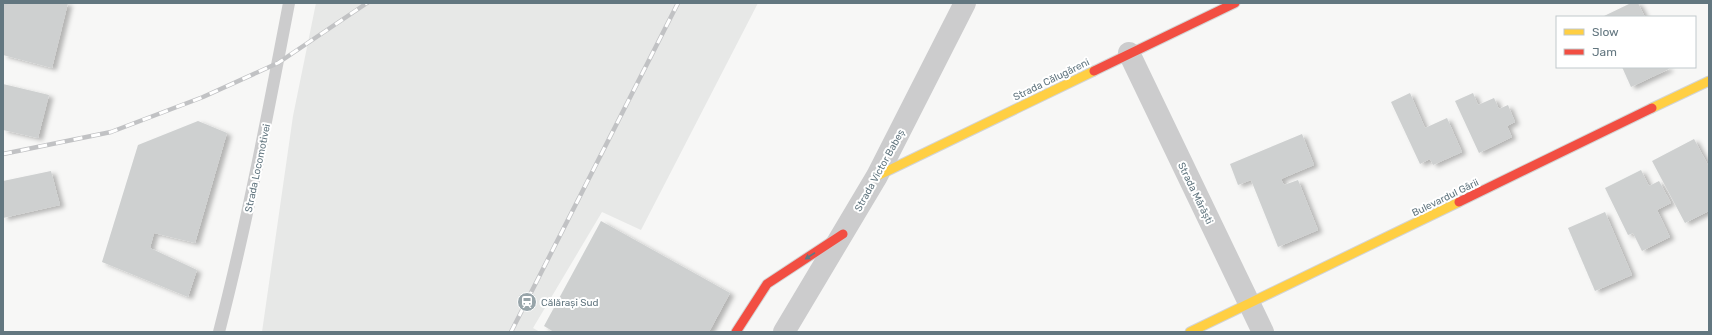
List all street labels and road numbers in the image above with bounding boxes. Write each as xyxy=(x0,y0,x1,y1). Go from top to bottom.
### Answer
street label: Strada Călugăreni xyxy=(1011,56,1091,104)
street label: Strada Locomotivei xyxy=(243,123,273,214)
street label: Strada Victor Babeș xyxy=(852,127,907,214)
street label: Strada Mărăști xyxy=(1175,161,1215,226)
street label: Bulevardul Gării xyxy=(1410,177,1481,219)

